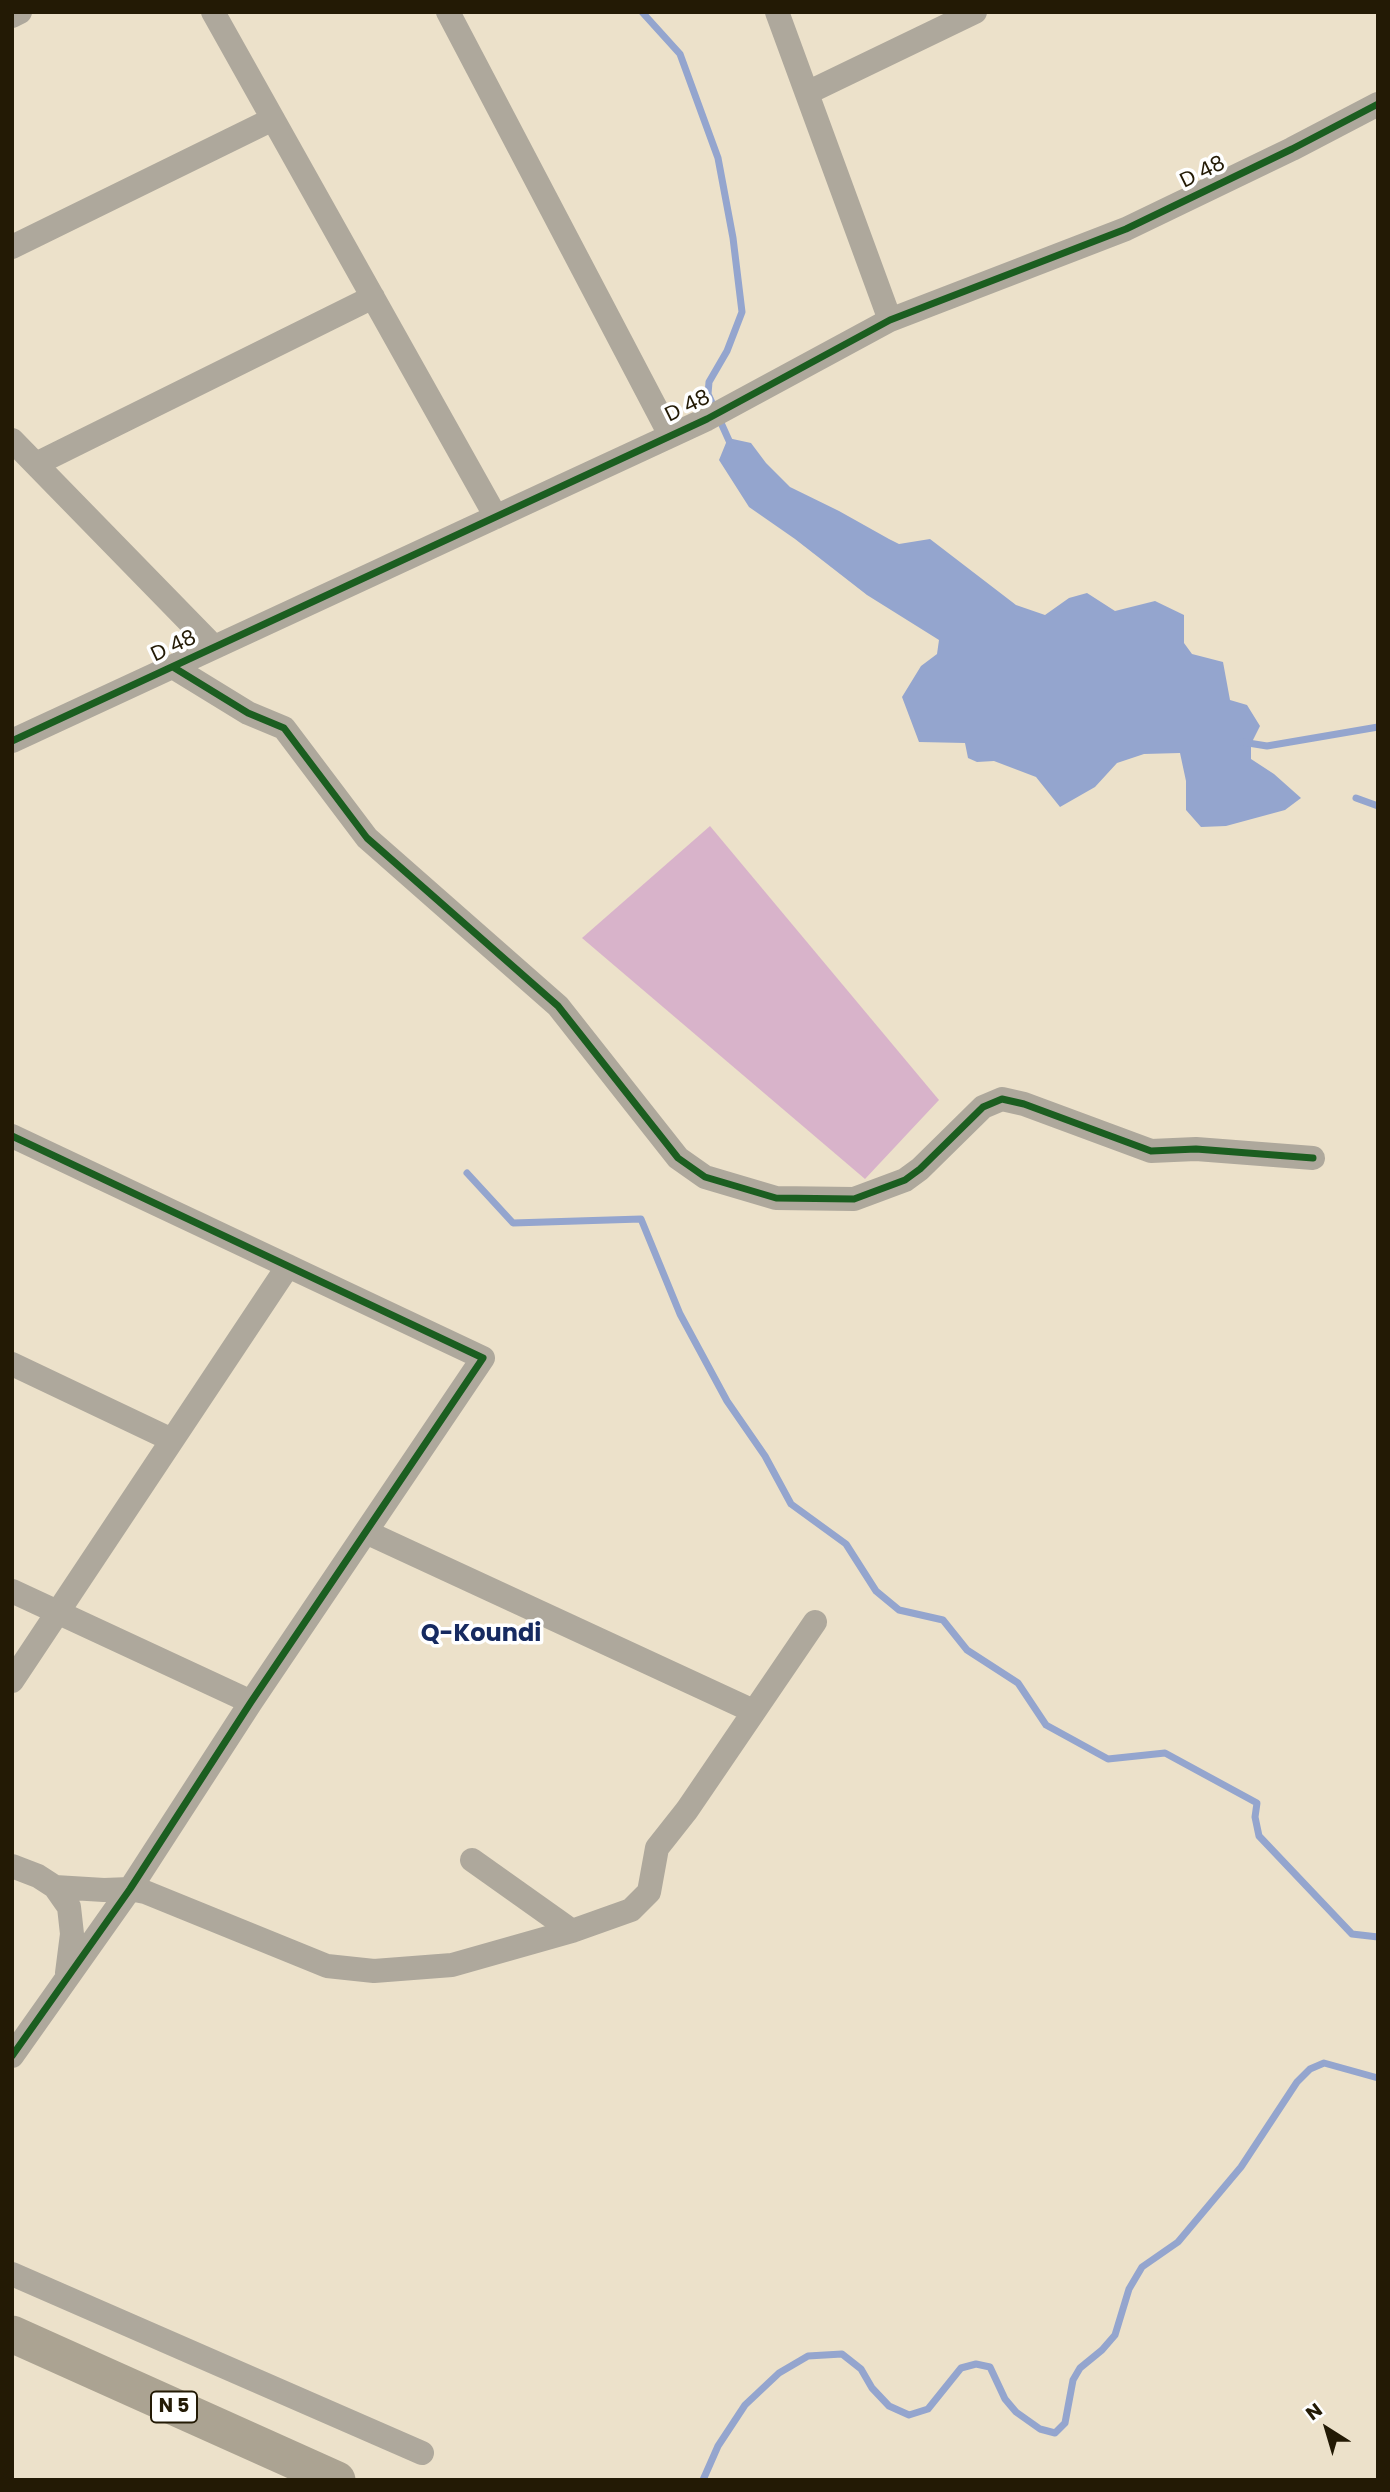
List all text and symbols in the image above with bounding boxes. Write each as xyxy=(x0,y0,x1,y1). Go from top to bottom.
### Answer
street label: D 48 xyxy=(1176,151,1230,195)
street label: D 48 xyxy=(661,385,715,429)
street label: D 48 xyxy=(147,626,201,668)
district label: Q-Koundi xyxy=(421,1621,541,1649)
road number: N 5 xyxy=(151,2392,197,2422)
north arrow xyxy=(1292,2394,1362,2464)
text: N xyxy=(1300,2397,1328,2427)

